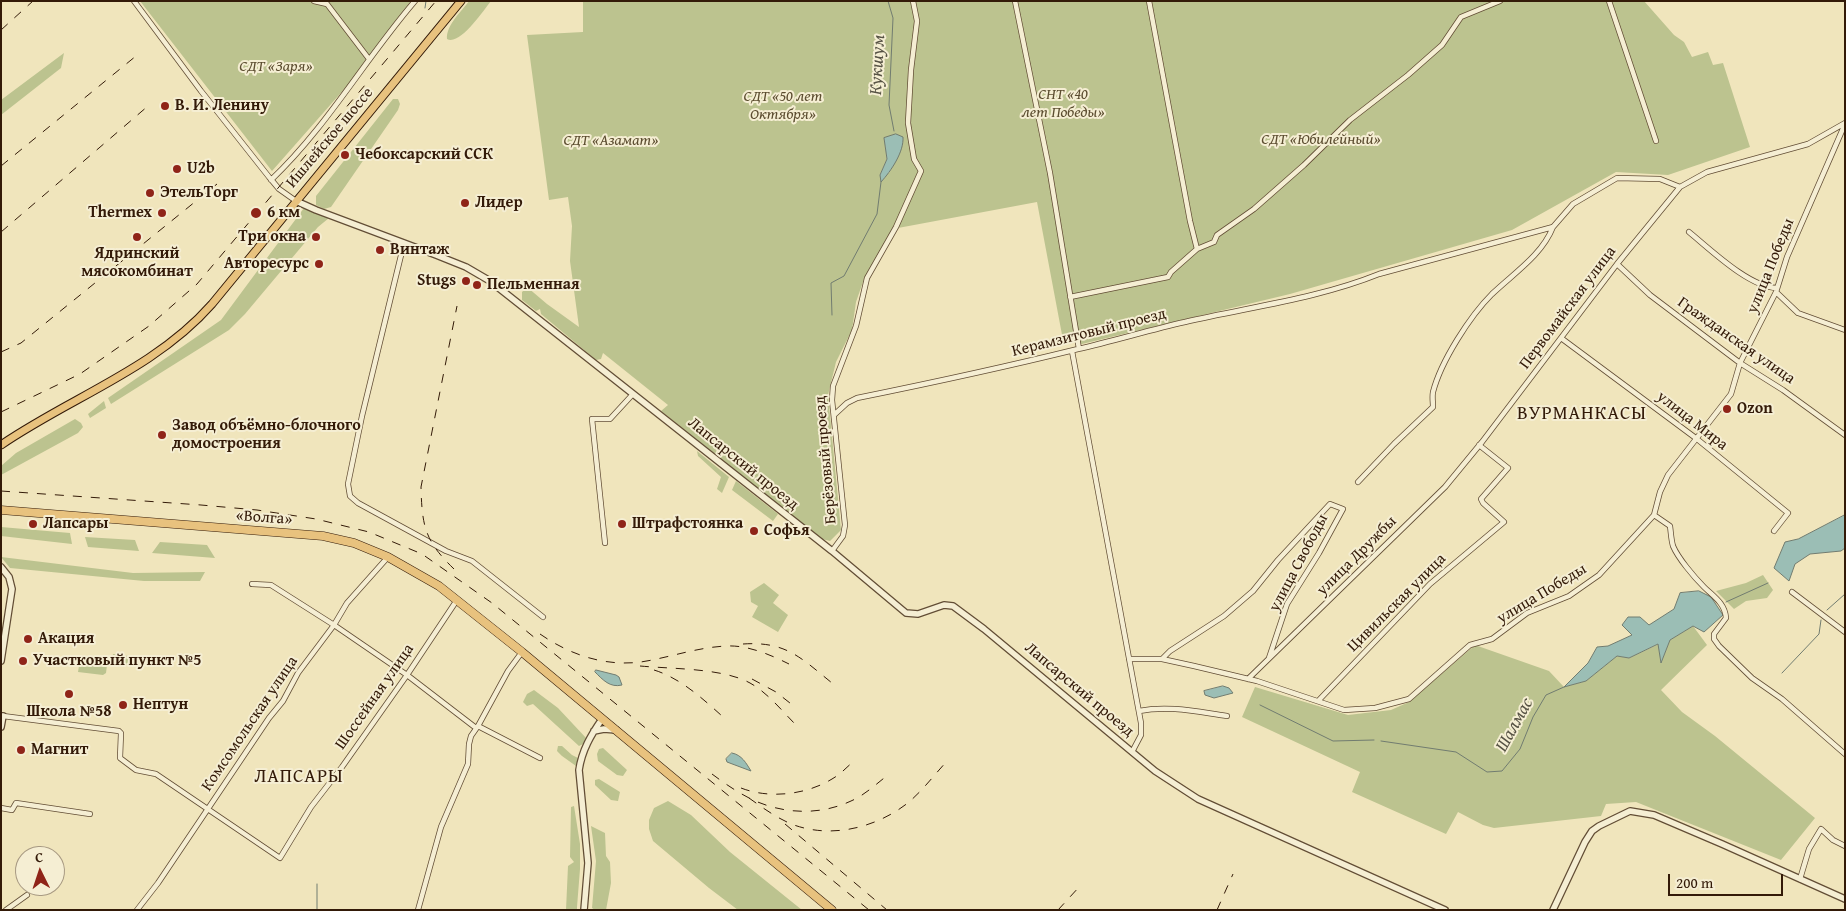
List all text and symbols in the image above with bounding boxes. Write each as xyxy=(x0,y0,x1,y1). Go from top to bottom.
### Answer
water label: Кукшум xyxy=(866,34,890,96)
park label: СДТ «Заря» xyxy=(239,57,313,77)
street label: Ишлейское шоссе xyxy=(282,84,378,192)
park label: СНТ «40 лет Победы» xyxy=(1021,85,1105,123)
park label: СДТ «50 лет Октября» xyxy=(744,87,822,125)
place label: В. И. Ленину xyxy=(175,96,269,116)
marker: В. И. Ленину xyxy=(159,100,171,112)
park label: СДТ «Юбилейный» xyxy=(1261,130,1381,150)
park label: СДТ «Азамат» xyxy=(564,131,658,151)
place label: Чебоксарский ССК xyxy=(355,145,493,165)
marker: Чебоксарский ССК xyxy=(339,149,351,161)
place label: U2b xyxy=(187,159,215,179)
marker: U2b xyxy=(171,163,183,175)
place label: ЭтельТорг xyxy=(160,183,238,203)
marker: ЭтельТорг xyxy=(144,187,156,199)
place label: Лидер xyxy=(475,193,523,213)
marker: Лидер xyxy=(459,197,471,209)
place label: Thermex xyxy=(88,203,152,223)
place label: 6 км xyxy=(267,203,300,223)
marker: 6 км xyxy=(249,206,263,220)
marker: Thermex xyxy=(156,207,168,219)
street label: улица Победы xyxy=(1743,216,1799,316)
place label: Три окна xyxy=(238,227,306,247)
marker: Ядринский мясокомбинат xyxy=(131,231,143,243)
marker: Три окна xyxy=(310,231,322,243)
place label: Винтаж xyxy=(390,240,449,260)
street label: Первомайская улица xyxy=(1516,243,1620,373)
place label: Ядринский мясокомбинат xyxy=(81,244,193,282)
marker: Винтаж xyxy=(374,244,386,256)
place label: Авторесурс xyxy=(224,254,309,274)
marker: Авторесурс xyxy=(313,258,325,270)
place label: Stugs xyxy=(417,271,456,291)
marker: Stugs xyxy=(460,275,472,287)
place label: Пельменная xyxy=(487,275,580,295)
marker: Пельменная xyxy=(471,279,483,291)
street label: Гражданская улица xyxy=(1673,293,1799,389)
street label: Керамзитовый проезд xyxy=(1010,305,1168,361)
street label: улица Мира xyxy=(1653,387,1731,455)
street label: Берёзовый проезд xyxy=(811,395,841,525)
place label: Ozon xyxy=(1737,399,1773,419)
district label: ВУРМАНКАСЫ xyxy=(1516,403,1648,425)
marker: Ozon xyxy=(1721,403,1733,415)
street label: Лапсарский проезд xyxy=(684,413,802,515)
place label: Завод объёмно-блочного домостроения xyxy=(172,416,361,454)
marker: Завод объёмно-блочного домостроения xyxy=(156,429,168,441)
street label: «Волга» xyxy=(235,506,293,530)
street label: улица Свободы xyxy=(1265,511,1333,615)
street label: улица Дружбы xyxy=(1313,512,1401,600)
place label: Лапсары xyxy=(43,514,108,534)
place label: Штрафстоянка xyxy=(632,514,743,534)
marker: Лапсары xyxy=(27,518,39,530)
marker: Штрафстоянка xyxy=(616,518,628,530)
place label: Софья xyxy=(764,521,810,541)
marker: Софья xyxy=(748,525,760,537)
street label: Цивильская улица xyxy=(1344,550,1450,656)
street label: улица Победы xyxy=(1494,560,1590,628)
place label: Акация xyxy=(38,629,94,649)
marker: Акация xyxy=(22,633,34,645)
street label: Лапсарский проезд xyxy=(1020,639,1138,741)
street label: Шоссейная улица xyxy=(331,641,419,753)
place label: Участковый пункт №5 xyxy=(33,651,202,671)
street label: Комсомольская улица xyxy=(198,653,302,795)
marker: Участковый пункт №5 xyxy=(17,655,29,667)
marker: Школа №58 xyxy=(63,688,75,700)
water label: Шалмас xyxy=(1491,694,1539,756)
place label: Нептун xyxy=(133,695,188,715)
marker: Нептун xyxy=(117,699,129,711)
place label: Школа №58 xyxy=(27,702,111,722)
place label: Магнит xyxy=(31,740,88,760)
marker: Магнит xyxy=(15,744,27,756)
district label: ЛАПСАРЫ xyxy=(253,766,345,788)
north arrow xyxy=(15,846,65,896)
text: С xyxy=(34,847,44,867)
scale bar xyxy=(1671,864,1786,896)
text: 200 m xyxy=(1676,872,1713,893)

